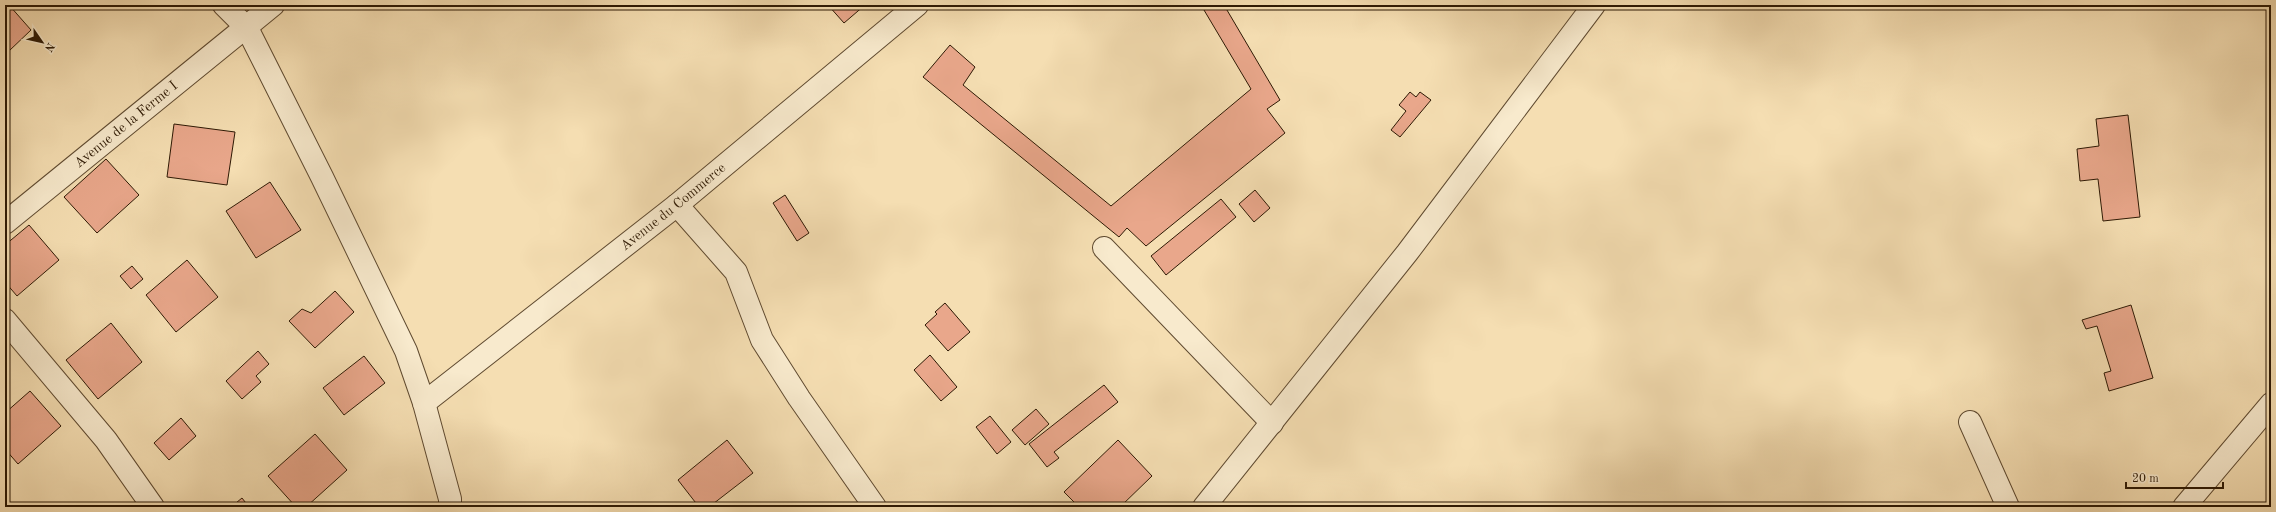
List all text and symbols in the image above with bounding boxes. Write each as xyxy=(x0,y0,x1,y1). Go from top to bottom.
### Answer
north arrow xyxy=(22,22,62,62)
text: N xyxy=(42,40,56,54)
street label: Avenue de la Ferme I xyxy=(72,79,180,171)
street label: Avenue du Commerce xyxy=(618,161,728,253)
scale bar xyxy=(2126,464,2223,490)
text: 20 m xyxy=(2132,473,2159,485)

